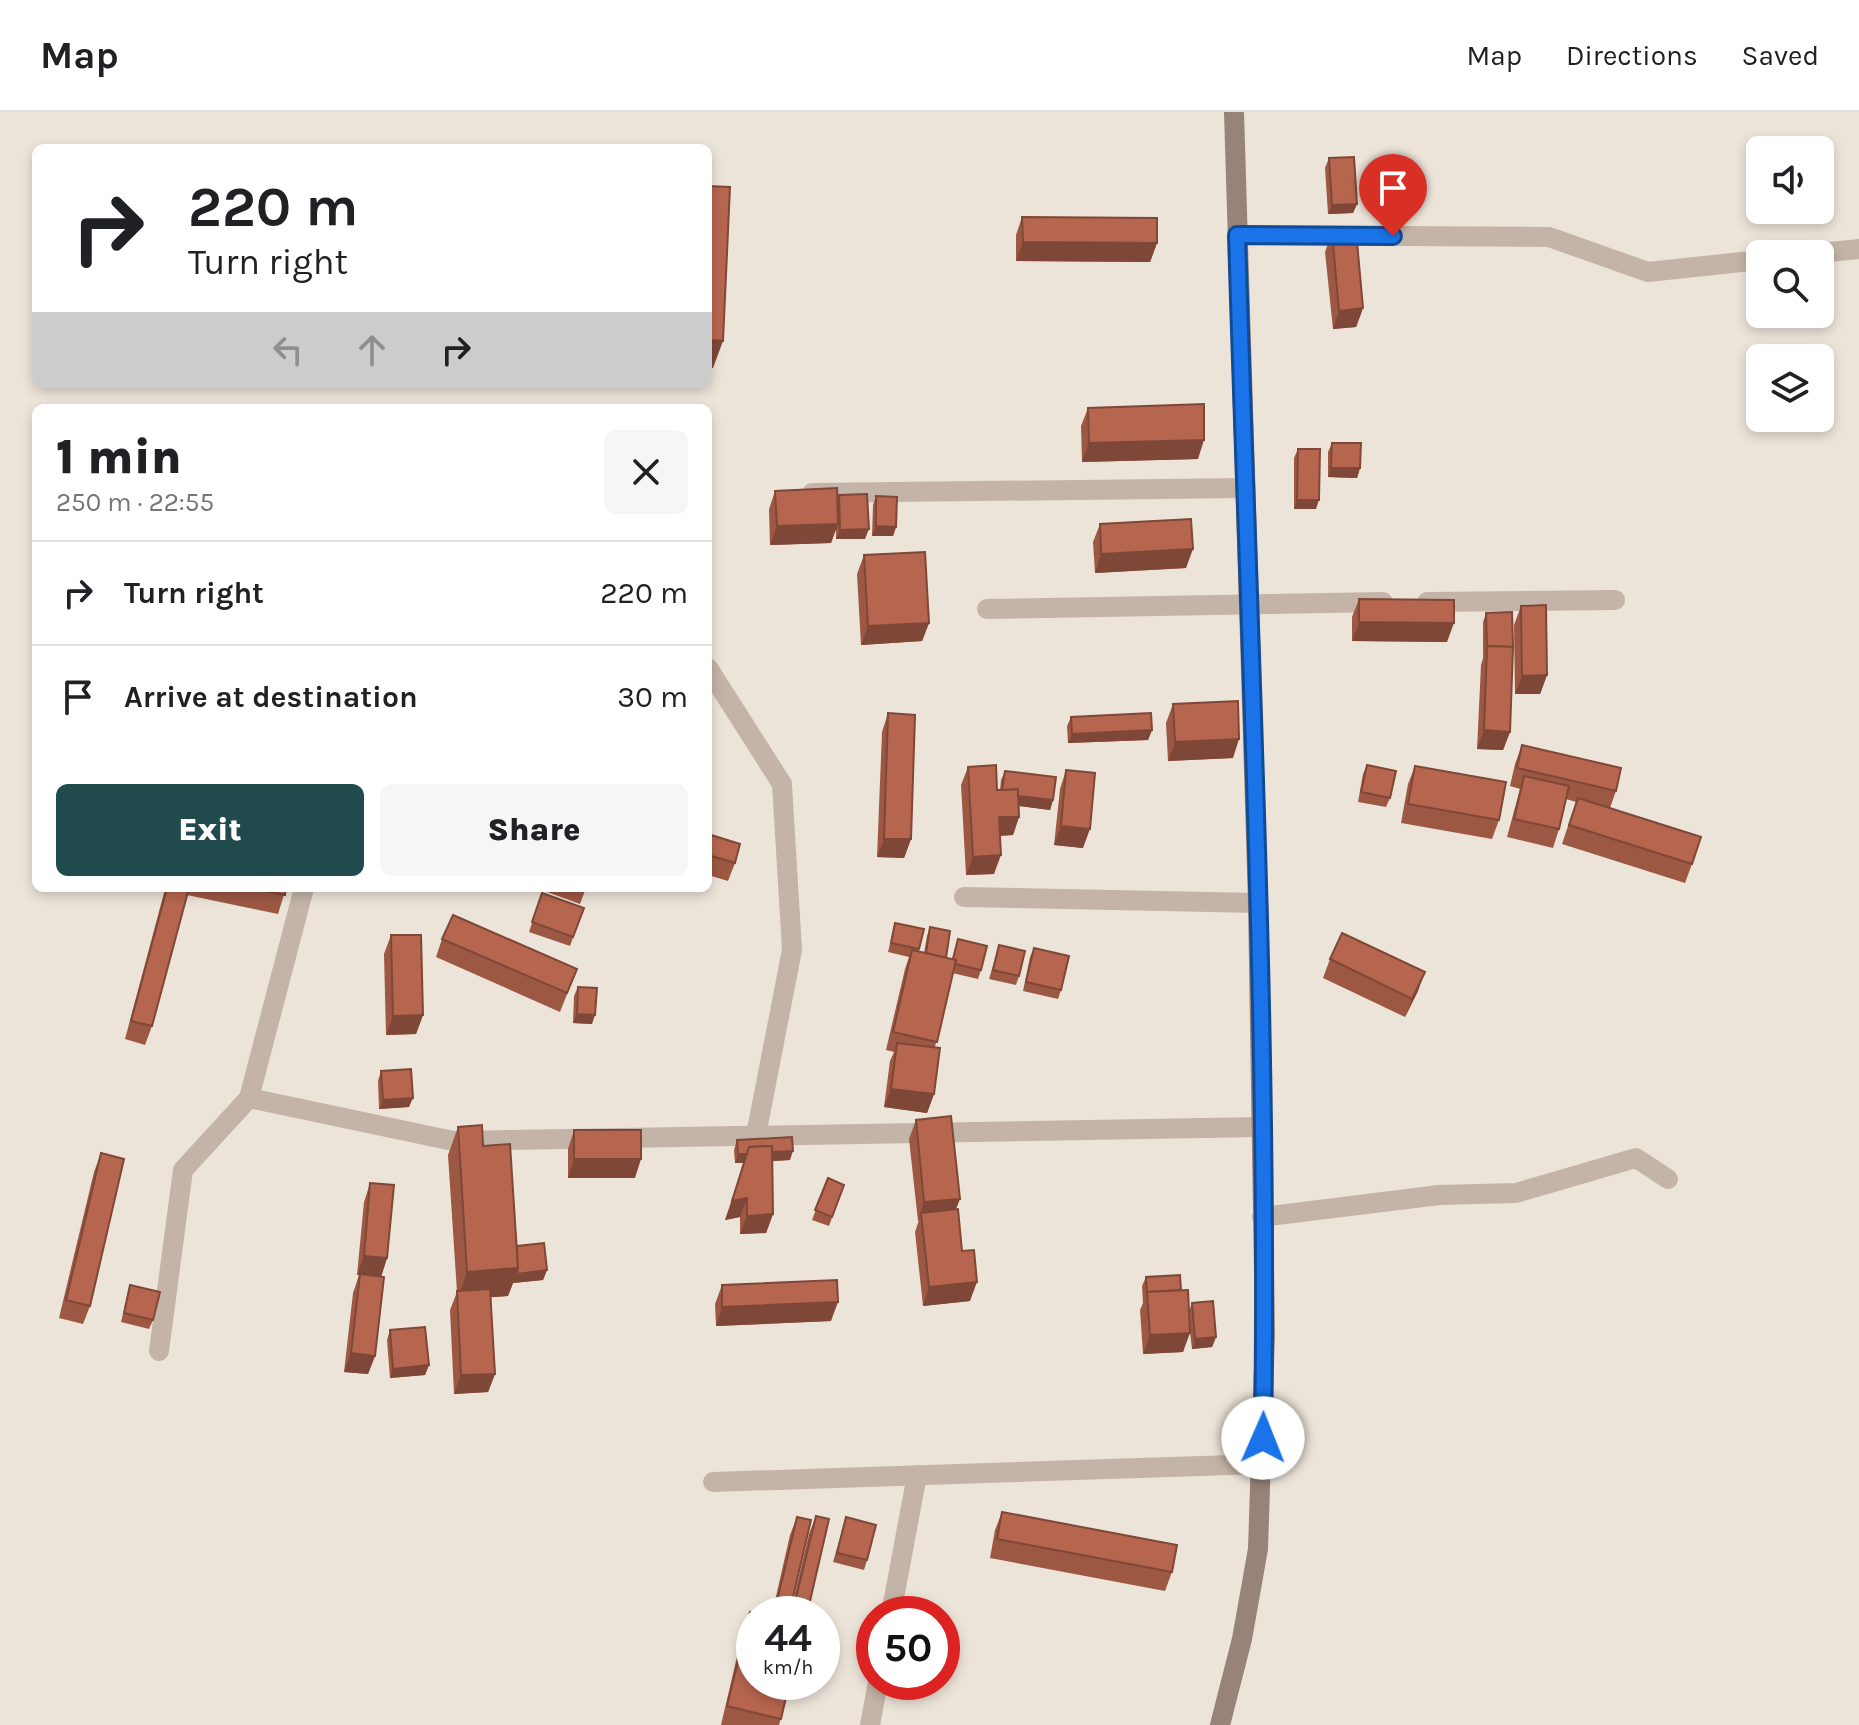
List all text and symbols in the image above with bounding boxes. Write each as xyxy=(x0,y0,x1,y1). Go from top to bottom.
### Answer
text: Map xyxy=(40,33,119,78)
text: Map xyxy=(1467,39,1522,72)
text: Directions xyxy=(1566,39,1698,72)
text: Saved xyxy=(1742,39,1819,72)
map controls xyxy=(1746,136,1834,432)
button: sound xyxy=(1746,136,1834,224)
pin xyxy=(1359,154,1427,236)
icon: arrive xyxy=(1371,166,1415,210)
text: 220 m xyxy=(188,174,359,239)
icon: right xyxy=(56,176,160,280)
button: search xyxy=(1746,240,1834,328)
text: Turn right xyxy=(188,241,348,283)
icon: left xyxy=(266,328,310,372)
icon: ahead xyxy=(350,328,394,372)
icon: right xyxy=(434,328,478,372)
button: layers xyxy=(1746,344,1834,432)
text: 1 min xyxy=(56,429,182,485)
button: close xyxy=(604,430,688,514)
text: 250 m · 22:55 xyxy=(56,487,214,518)
icon: right xyxy=(56,571,100,615)
text: Turn right xyxy=(124,575,264,611)
text: 220 m xyxy=(600,575,688,611)
icon: arrive xyxy=(56,675,100,719)
text: Arrive at destination xyxy=(124,679,418,715)
text: 30 m xyxy=(617,679,688,715)
button: Exit xyxy=(56,784,364,876)
button: Share xyxy=(380,784,688,876)
position arrow xyxy=(1221,1396,1305,1480)
speed limit sign: 50 xyxy=(856,1596,960,1700)
text: 44 xyxy=(764,1614,812,1661)
text: km/h xyxy=(763,1656,813,1679)

